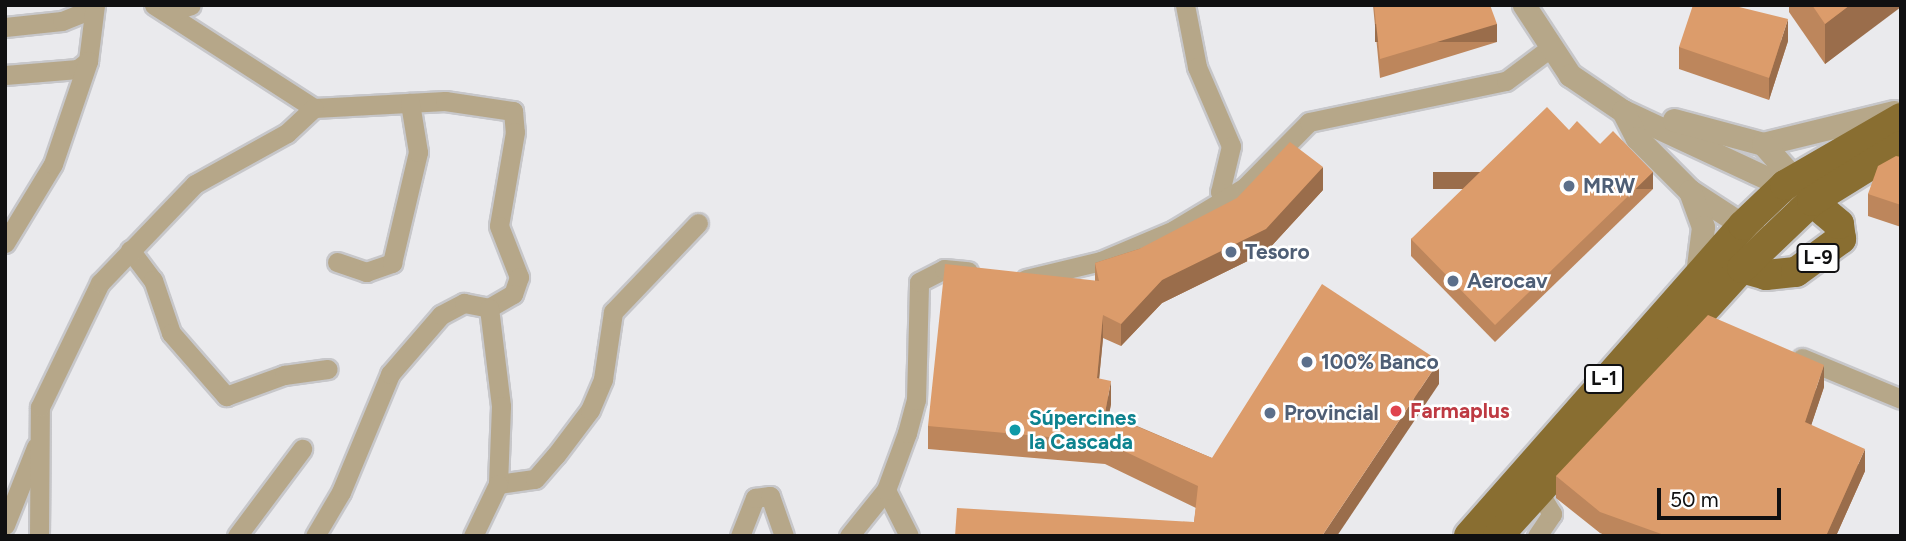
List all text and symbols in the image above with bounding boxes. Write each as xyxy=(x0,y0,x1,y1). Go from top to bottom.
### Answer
place label: MRW xyxy=(1583,173,1635,199)
marker: MRW xyxy=(1561,178,1577,194)
place label: Tesoro xyxy=(1245,239,1310,265)
road number: L-9 xyxy=(1795,242,1841,274)
marker: Tesoro xyxy=(1223,244,1239,260)
place label: Aerocav xyxy=(1467,268,1548,294)
marker: Aerocav xyxy=(1445,273,1461,289)
place label: 100% Banco xyxy=(1321,349,1439,375)
marker: 100% Banco xyxy=(1299,354,1315,370)
road number: L-1 xyxy=(1583,364,1625,394)
place label: Farmaplus xyxy=(1410,398,1510,424)
place label: Provincial xyxy=(1284,400,1379,426)
marker: Farmaplus xyxy=(1388,403,1404,419)
place label: Súpercines la Cascada xyxy=(1029,405,1136,455)
marker: Provincial xyxy=(1262,405,1278,421)
marker: Súpercines la Cascada xyxy=(1007,422,1023,438)
scale bar xyxy=(1661,475,1785,518)
text: 50 m xyxy=(1670,487,1719,512)

